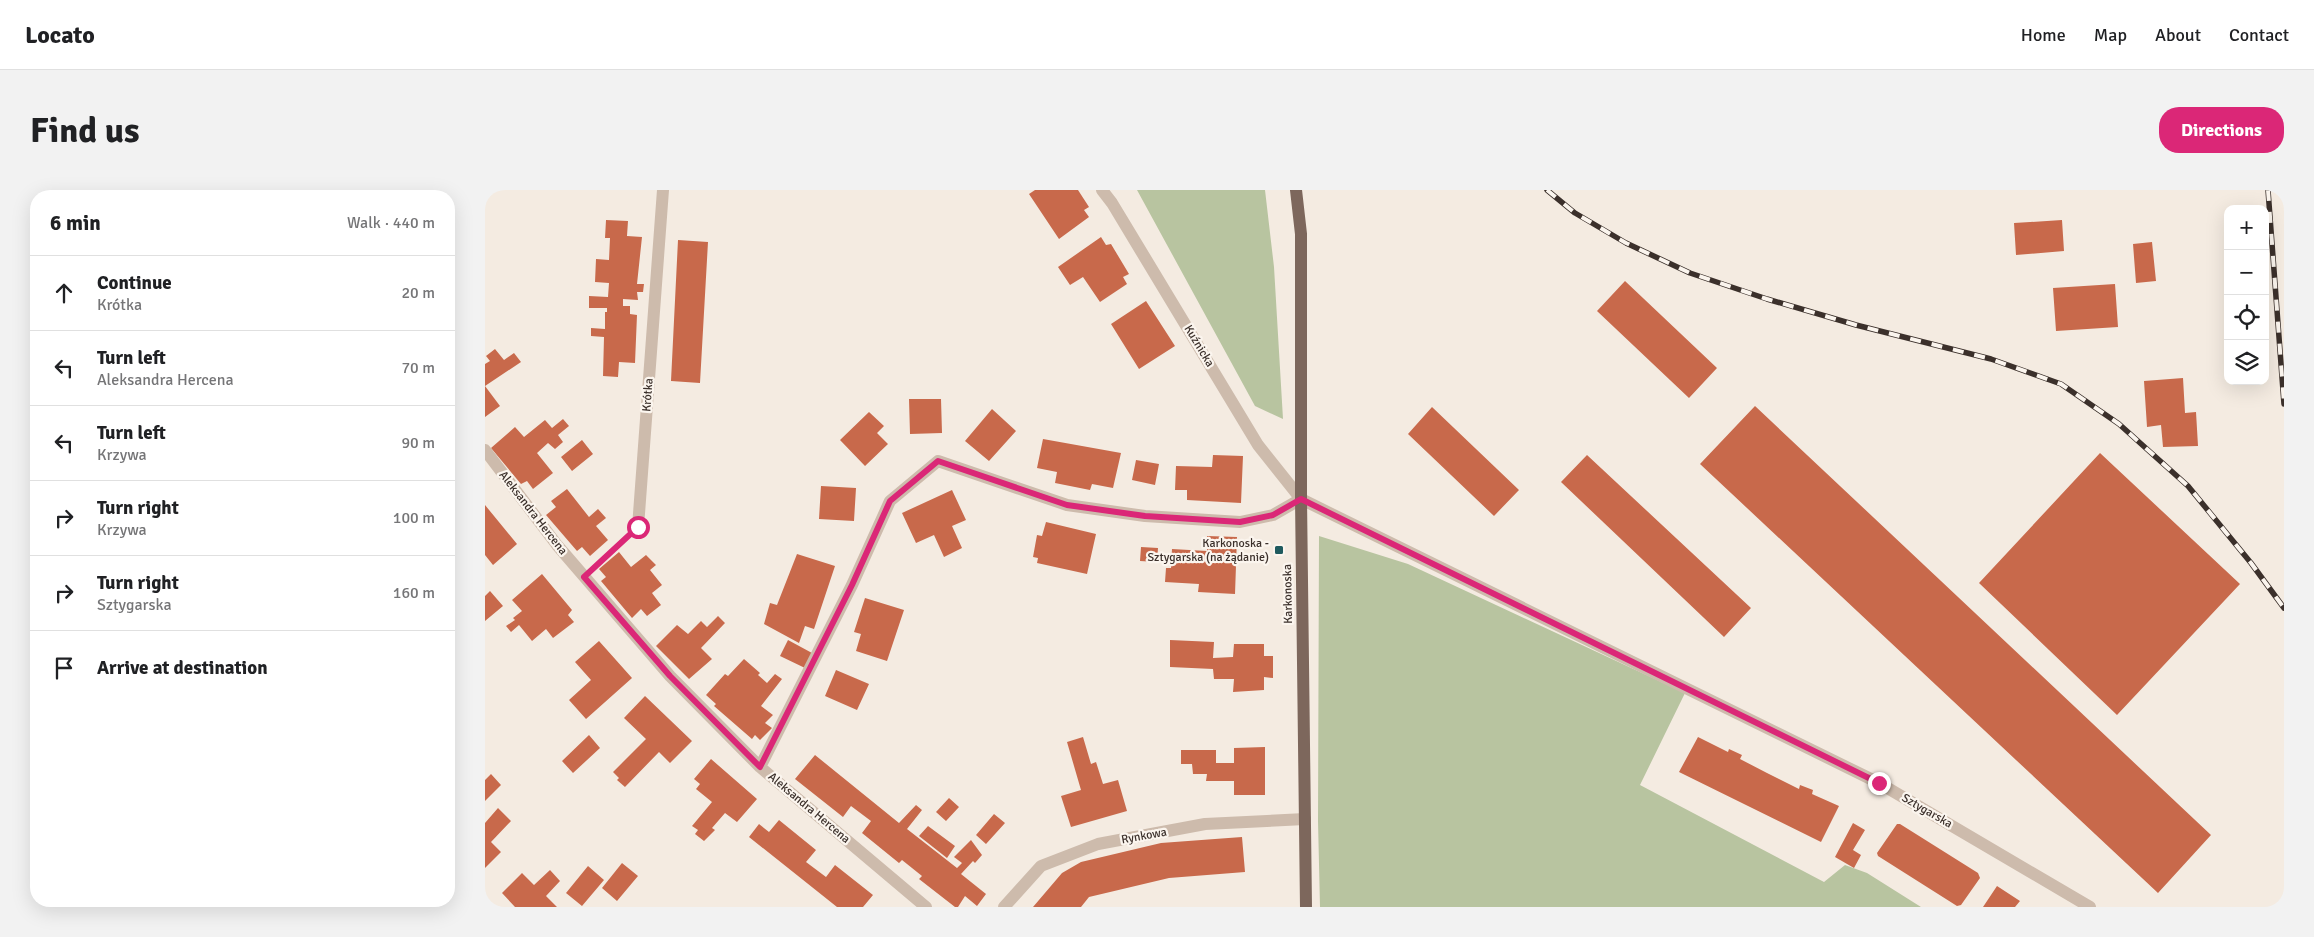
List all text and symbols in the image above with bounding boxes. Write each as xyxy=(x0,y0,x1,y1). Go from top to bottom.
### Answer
text: Locato xyxy=(25,20,95,50)
text: Home xyxy=(2021,24,2066,46)
text: Map xyxy=(2094,24,2127,46)
text: About xyxy=(2155,24,2201,46)
text: Contact xyxy=(2229,24,2289,46)
button: Directions xyxy=(2159,107,2284,153)
text: Find us xyxy=(30,109,140,152)
map controls xyxy=(2224,205,2269,385)
button: + xyxy=(2224,205,2269,250)
text: 6 min xyxy=(50,210,101,236)
text: Walk · 440 m xyxy=(347,213,435,233)
button: − xyxy=(2224,250,2269,295)
text: Continue xyxy=(97,271,172,295)
icon: ahead xyxy=(50,279,78,307)
text: 20 m xyxy=(401,283,435,303)
text: Krótka xyxy=(97,295,142,315)
button: locate xyxy=(2224,295,2269,340)
street label: Kuźnicka xyxy=(1181,322,1217,370)
button: layers xyxy=(2224,340,2269,385)
text: Turn left xyxy=(97,346,166,370)
icon: left xyxy=(50,354,78,382)
text: 70 m xyxy=(401,358,435,378)
text: Aleksandra Hercena xyxy=(97,370,234,390)
street label: Krótka xyxy=(639,378,657,412)
text: Turn left xyxy=(97,421,166,445)
icon: left xyxy=(50,429,78,457)
text: 90 m xyxy=(401,433,435,453)
text: Krzywa xyxy=(97,445,147,465)
street label: Aleksandra Hercena xyxy=(496,468,570,558)
text: Turn right xyxy=(97,496,179,520)
icon: right xyxy=(50,504,78,532)
text: 100 m xyxy=(393,508,435,528)
route start xyxy=(627,516,650,539)
text: Krzywa xyxy=(97,520,147,540)
place label: Karkonoska - Sztygarska (na żądanie) xyxy=(1148,536,1269,565)
marker: Karkonoska - Sztygarska (na żądanie) xyxy=(1273,544,1285,556)
street label: Karkonoska xyxy=(1280,564,1296,624)
text: Turn right xyxy=(97,571,179,595)
icon: right xyxy=(50,579,78,607)
text: 160 m xyxy=(393,583,435,603)
text: Sztygarska xyxy=(97,595,172,615)
icon: arrive xyxy=(50,654,78,682)
text: Arrive at destination xyxy=(97,656,268,680)
street label: Aleksandra Hercena xyxy=(765,769,853,847)
route end xyxy=(1868,772,1891,795)
street label: Sztygarska xyxy=(1899,791,1955,831)
street label: Rynkowa xyxy=(1120,825,1168,847)

